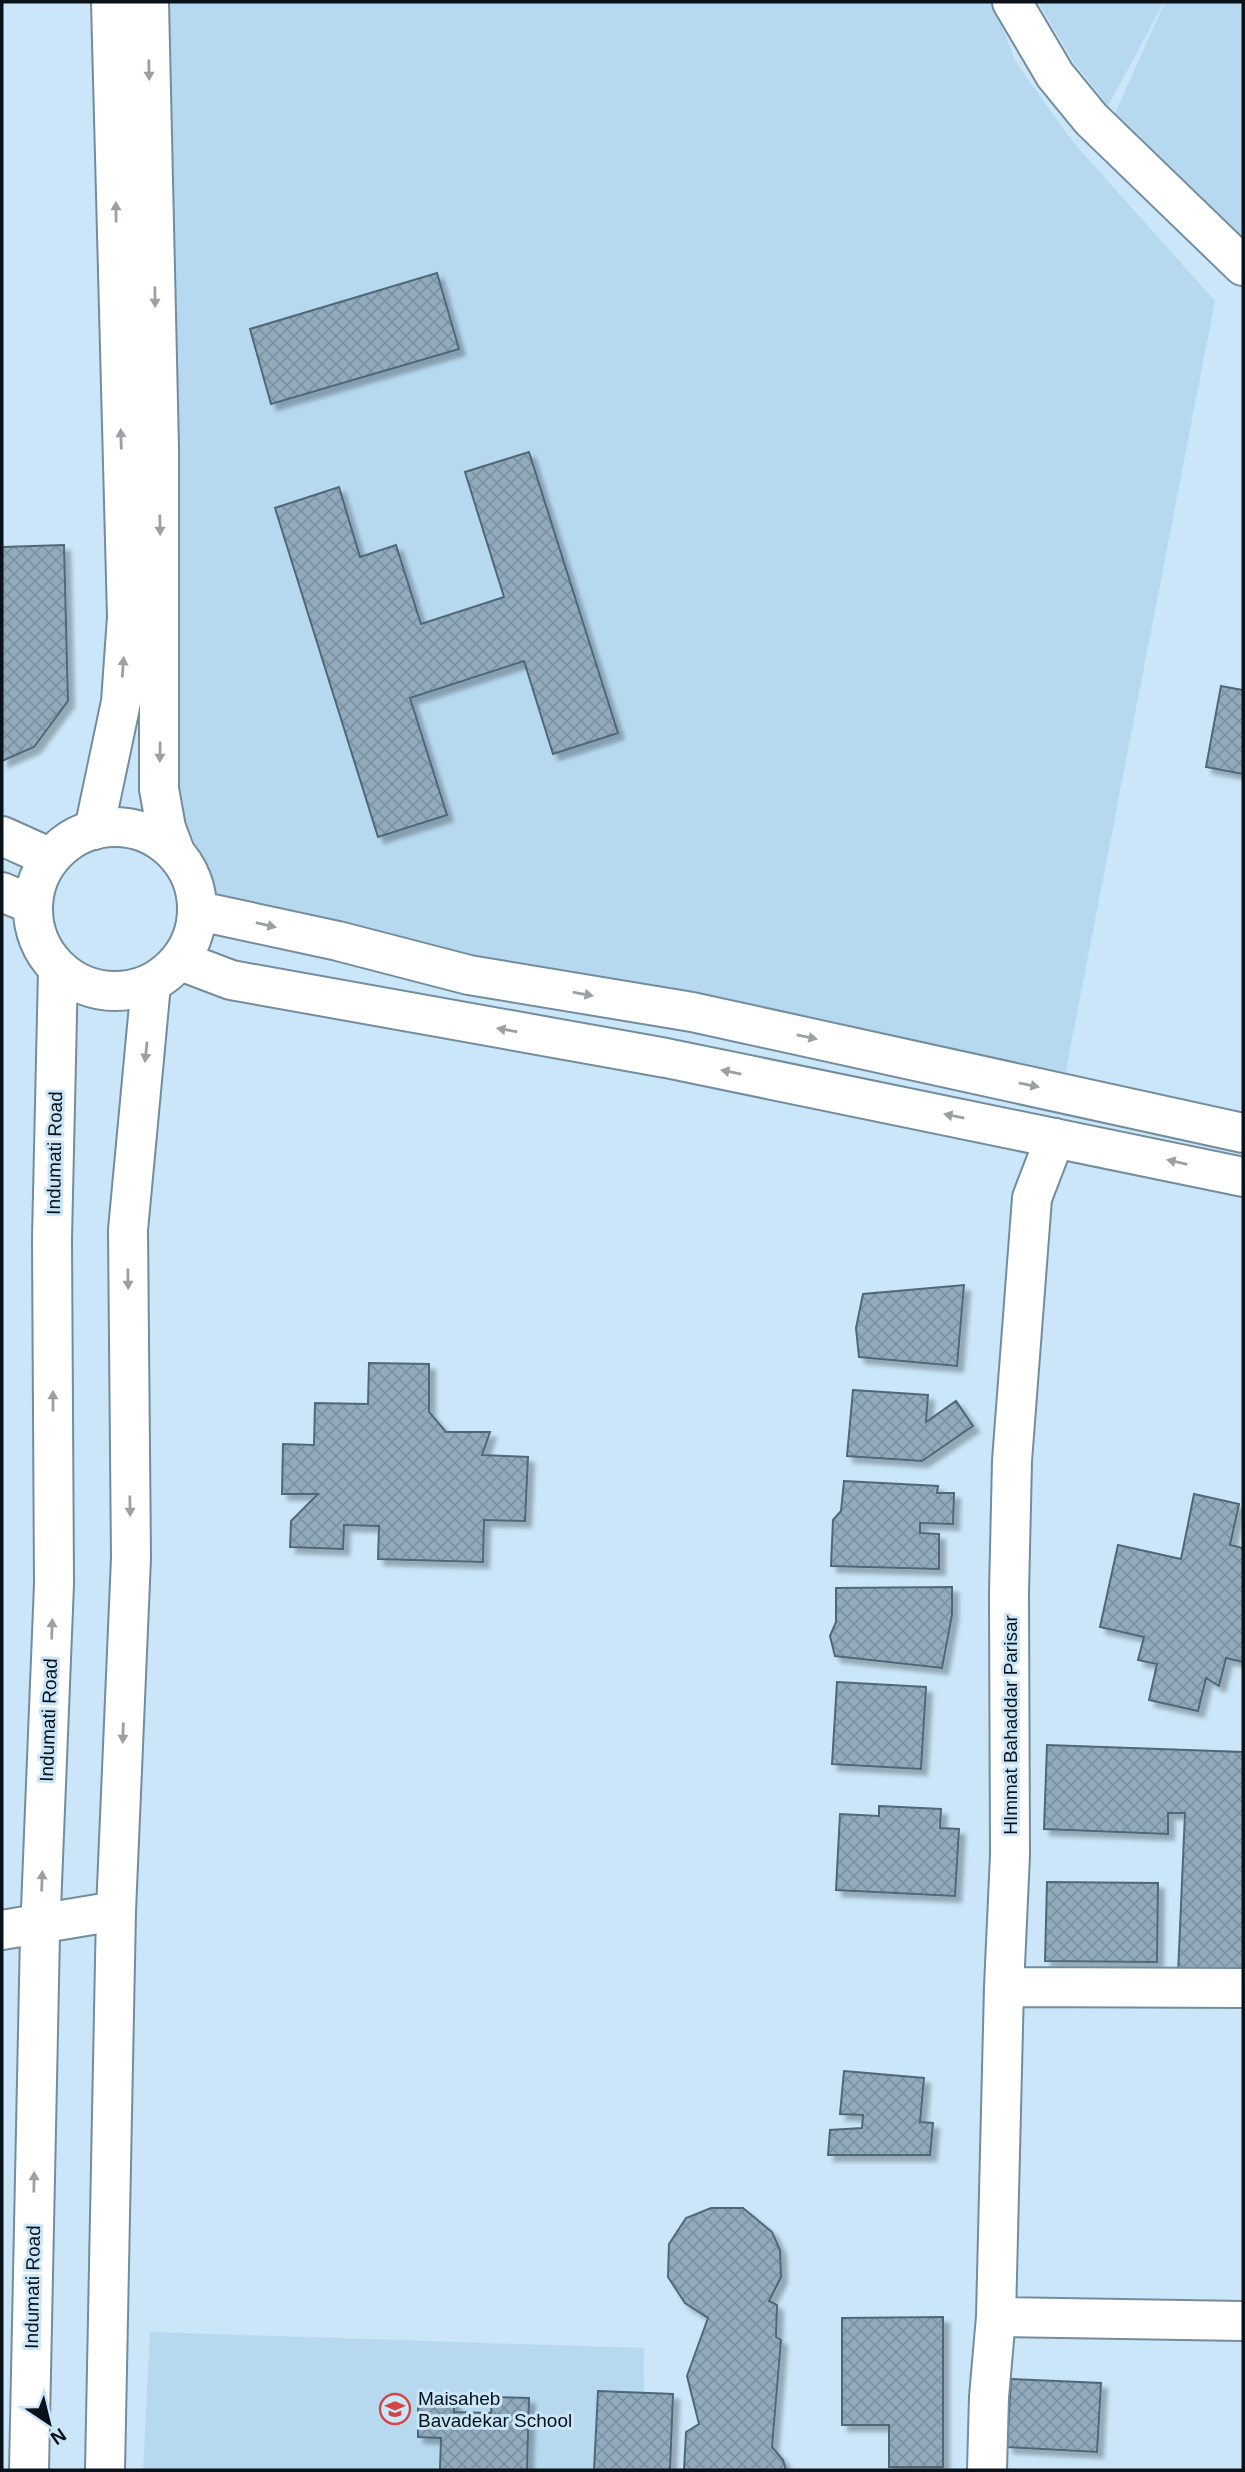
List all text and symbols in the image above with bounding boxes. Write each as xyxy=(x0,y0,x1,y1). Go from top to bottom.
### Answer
one-way arrow xyxy=(144,59,155,81)
one-way arrow xyxy=(110,201,122,223)
one-way arrow xyxy=(149,287,161,309)
one-way arrow xyxy=(116,428,127,450)
one-way arrow xyxy=(154,514,166,536)
one-way arrow xyxy=(118,655,129,677)
one-way arrow xyxy=(154,742,166,764)
one-way arrow xyxy=(255,919,277,930)
one-way arrow xyxy=(572,989,594,1000)
one-way arrow xyxy=(496,1024,518,1035)
one-way arrow xyxy=(796,1032,818,1043)
one-way arrow xyxy=(141,1041,152,1063)
one-way arrow xyxy=(720,1066,742,1077)
one-way arrow xyxy=(1018,1080,1040,1091)
street label: Indumati Road xyxy=(43,1091,66,1215)
one-way arrow xyxy=(943,1111,965,1122)
one-way arrow xyxy=(1166,1156,1188,1167)
one-way arrow xyxy=(122,1268,134,1290)
one-way arrow xyxy=(47,1390,59,1412)
one-way arrow xyxy=(124,1495,136,1517)
street label: HImmat Bahaddar Parisar xyxy=(1000,1615,1021,1835)
one-way arrow xyxy=(47,1618,58,1640)
street label: Indumati Road xyxy=(36,1658,61,1782)
one-way arrow xyxy=(118,1723,129,1745)
one-way arrow xyxy=(36,1869,47,1891)
one-way arrow xyxy=(29,2170,40,2192)
street label: Indumati Road xyxy=(21,2225,44,2349)
north arrow xyxy=(14,2388,84,2458)
place label: Maisaheb Bavadekar School xyxy=(418,2388,572,2431)
school or university icon: Maisaheb Bavadekar School xyxy=(378,2392,412,2426)
text: N xyxy=(47,2424,70,2449)

